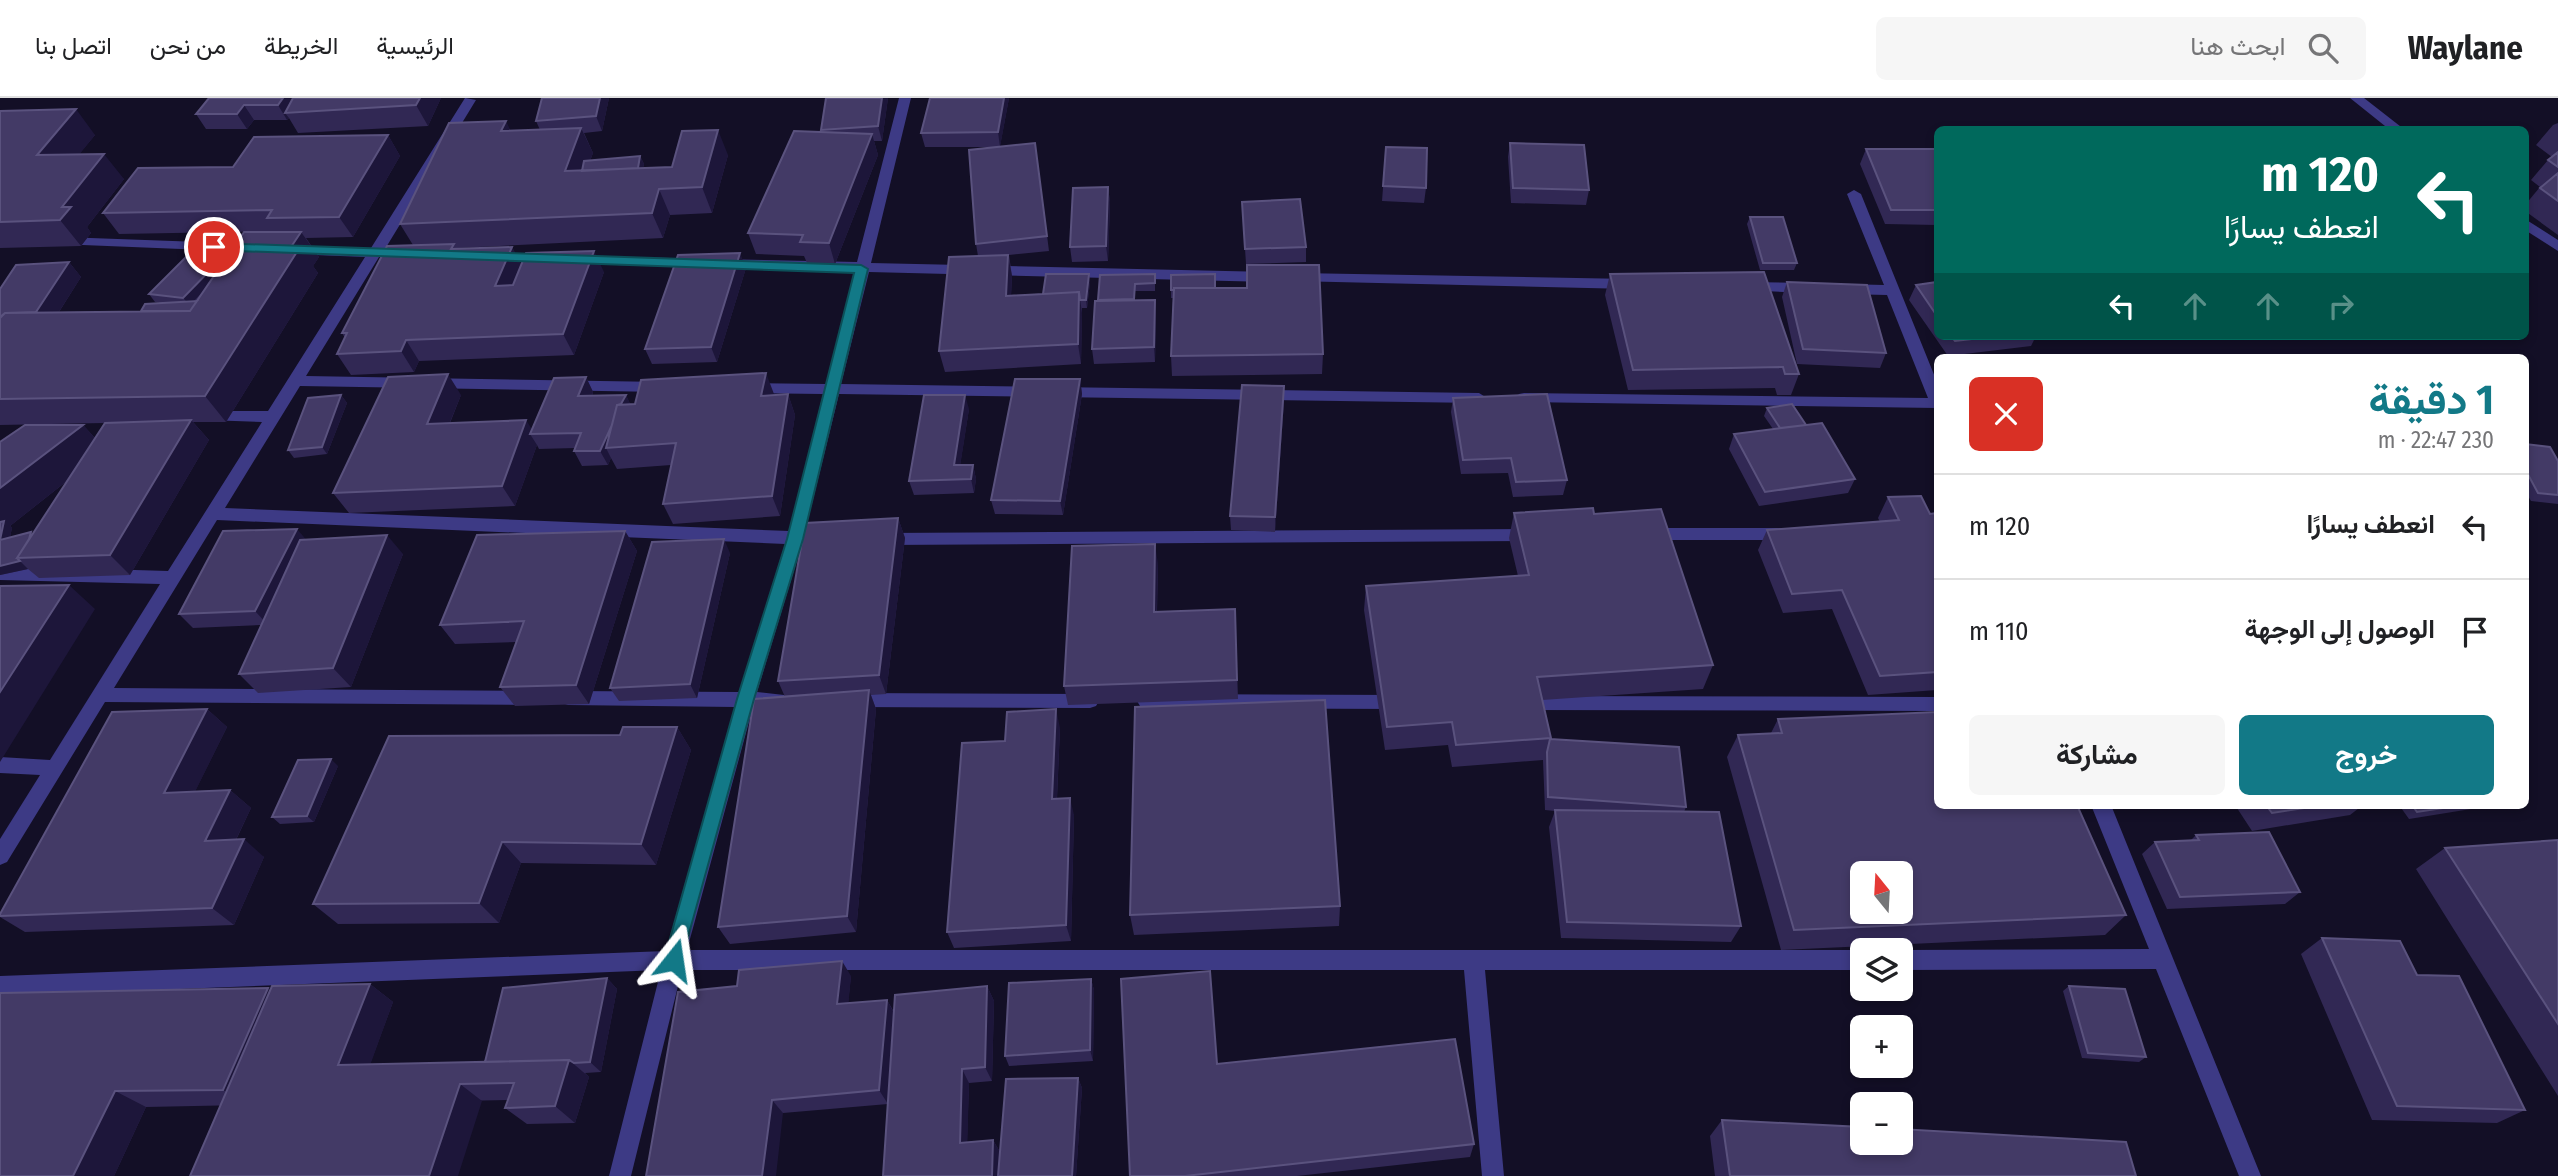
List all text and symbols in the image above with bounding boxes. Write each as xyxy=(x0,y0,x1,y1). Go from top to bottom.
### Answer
search box xyxy=(1876,17,2366,80)
text: Waylane xyxy=(2408,28,2523,68)
icon: search xyxy=(2304,29,2342,67)
text: ابحث هنا xyxy=(2190,31,2286,62)
text: اتصل بنا xyxy=(35,32,112,60)
text: من نحن xyxy=(150,32,226,60)
text: الخريطة xyxy=(264,32,338,60)
text: الرئيسية xyxy=(376,32,454,60)
text: 120 m xyxy=(2261,145,2379,204)
icon: left xyxy=(2403,154,2494,245)
text: انعطف يسارًا xyxy=(2224,208,2379,246)
pin xyxy=(184,217,244,277)
icon: arrive xyxy=(195,228,233,266)
icon: left xyxy=(2103,287,2141,325)
icon: ahead xyxy=(2176,287,2214,325)
icon: ahead xyxy=(2249,287,2287,325)
icon: right xyxy=(2322,287,2360,325)
text: 1 دقيقة xyxy=(2368,375,2494,425)
button: close xyxy=(1969,377,2043,451)
text: 230 m · 22:47 xyxy=(2378,426,2494,454)
icon: left xyxy=(2456,508,2494,546)
text: انعطف يسارًا xyxy=(2307,509,2435,540)
text: 120 m xyxy=(1969,511,2030,542)
icon: arrive xyxy=(2456,613,2494,651)
text: الوصول إلى الوجهة xyxy=(2244,614,2435,645)
text: 110 m xyxy=(1969,616,2029,647)
button: مشاركة xyxy=(1969,715,2225,795)
button: خروج xyxy=(2239,715,2494,795)
north arrow xyxy=(1850,861,1913,924)
map controls xyxy=(1850,861,1913,1155)
position arrow xyxy=(637,923,711,997)
button: layers xyxy=(1850,938,1913,1001)
button: + xyxy=(1850,1015,1913,1078)
button: − xyxy=(1850,1092,1913,1155)

